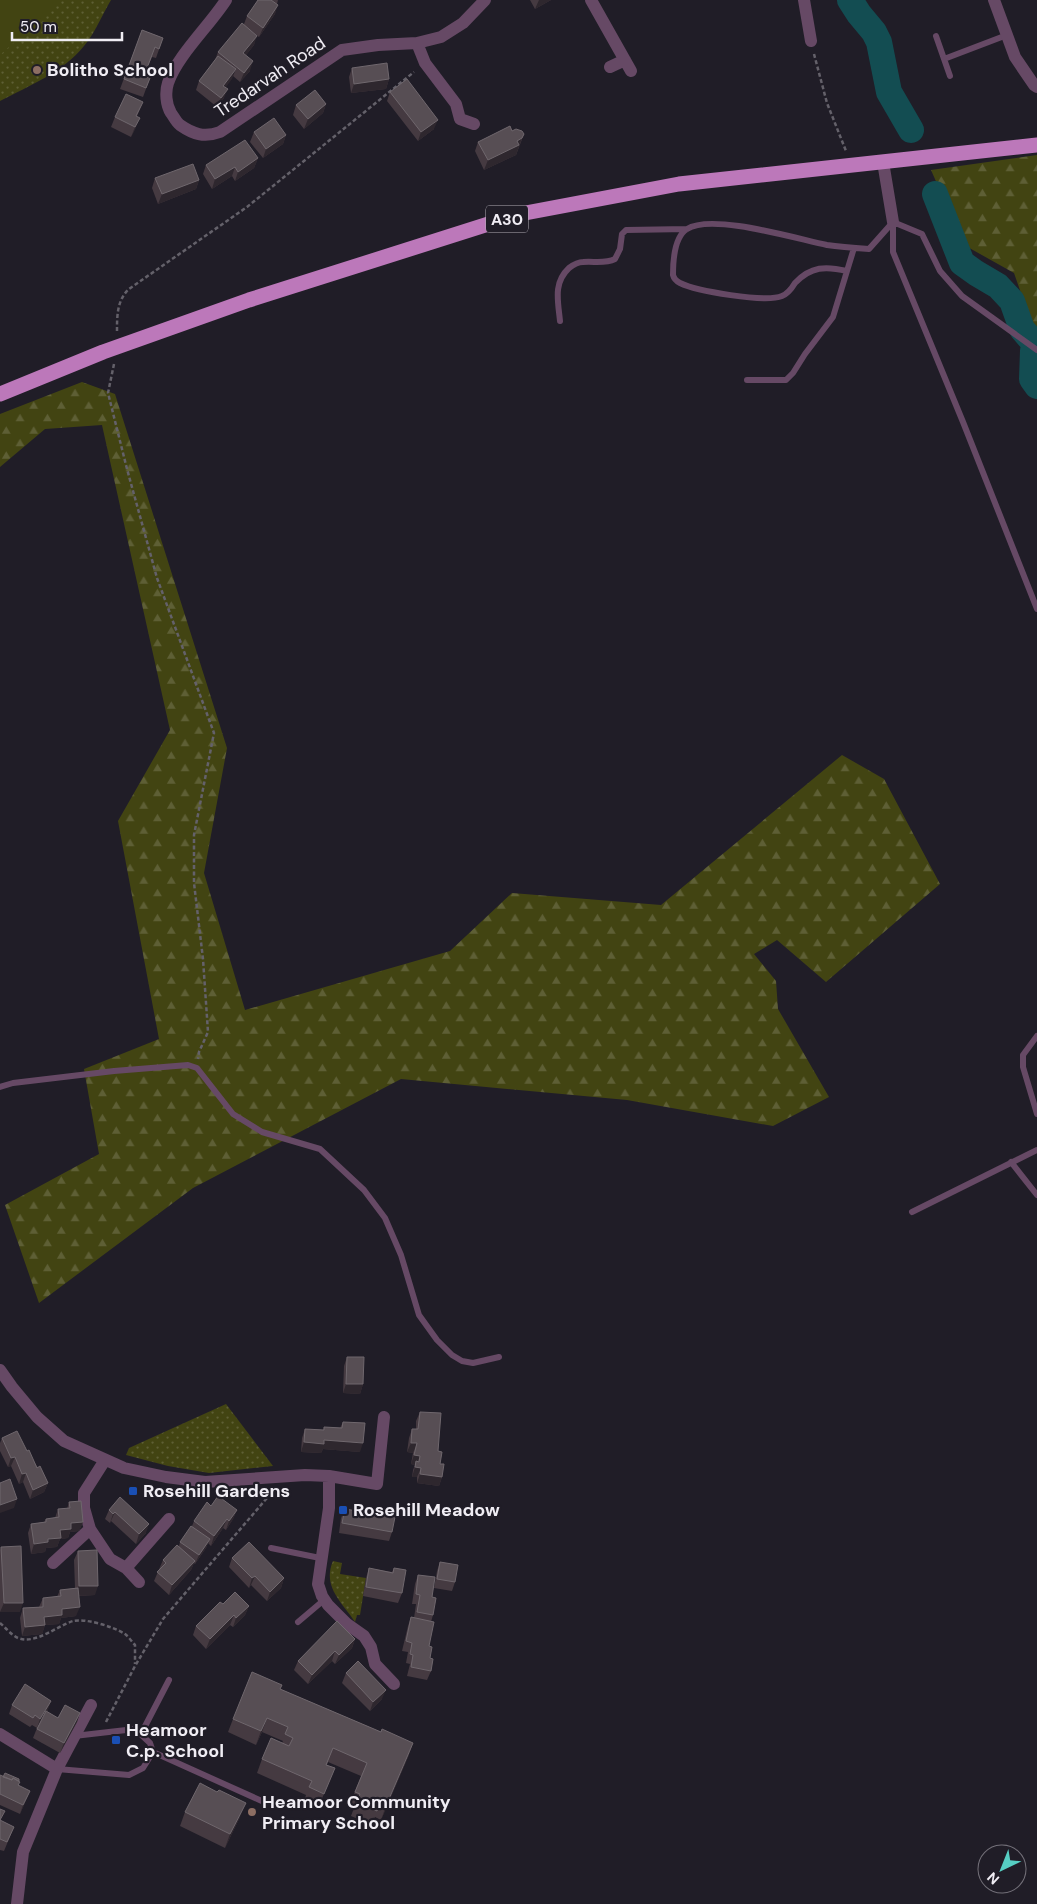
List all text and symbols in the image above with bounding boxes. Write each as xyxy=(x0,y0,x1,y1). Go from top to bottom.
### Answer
scale bar xyxy=(12,10,122,42)
text: 50 m xyxy=(20,17,57,37)
street label: Tredarvah Road xyxy=(210,31,330,123)
place label: Bolitho School xyxy=(47,58,173,82)
marker: Bolitho School xyxy=(31,64,43,76)
road number: A30 xyxy=(486,205,528,232)
place label: Rosehill Gardens xyxy=(143,1479,290,1503)
marker: Rosehill Gardens xyxy=(127,1485,139,1497)
place label: Rosehill Meadow xyxy=(353,1498,500,1522)
marker: Rosehill Meadow xyxy=(337,1504,349,1516)
place label: Heamoor C.p. School xyxy=(126,1718,224,1763)
marker: Heamoor C.p. School xyxy=(110,1734,122,1746)
place label: Heamoor Community Primary School xyxy=(262,1790,451,1835)
marker: Heamoor Community Primary School xyxy=(246,1806,258,1818)
north arrow xyxy=(977,1844,1027,1894)
text: N xyxy=(983,1868,1003,1889)

